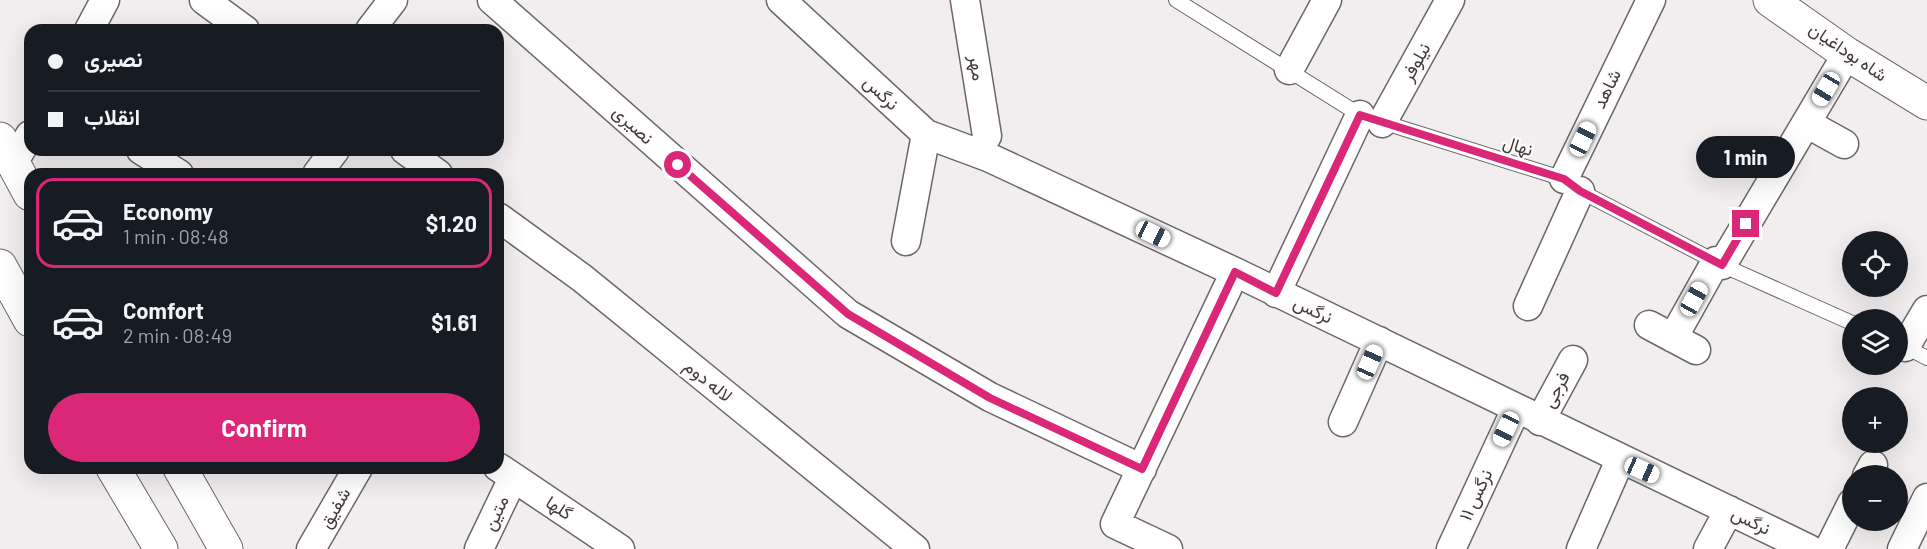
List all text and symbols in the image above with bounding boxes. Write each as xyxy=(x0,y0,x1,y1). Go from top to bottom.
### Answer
street label: شاه بوداغیان xyxy=(1805,17,1892,86)
street label: نیلوفر xyxy=(1395,38,1435,86)
text: نصیری xyxy=(84,45,143,71)
street label: مهر xyxy=(964,53,991,82)
street label: شاهد xyxy=(1587,65,1625,112)
car xyxy=(1809,69,1843,109)
street label: نرگس xyxy=(859,70,904,115)
street label: نصیری xyxy=(608,100,659,149)
text: انقلاب xyxy=(84,103,140,129)
car xyxy=(1567,119,1599,159)
street label: نهال xyxy=(1500,130,1536,161)
callout: 1 min xyxy=(1696,137,1796,179)
text: 1 min xyxy=(1724,145,1767,169)
route start xyxy=(664,151,691,178)
icon: car xyxy=(51,196,105,250)
text: Economy xyxy=(123,198,213,224)
text: $1.20 xyxy=(426,210,477,236)
route end xyxy=(1732,210,1759,237)
car xyxy=(1133,218,1173,250)
text: 1 min · 08:48 xyxy=(123,224,229,248)
map controls xyxy=(1842,231,1908,531)
button: locate xyxy=(1842,231,1908,297)
car xyxy=(1677,279,1711,319)
street label: نرگس xyxy=(1290,291,1337,329)
icon: car xyxy=(51,295,105,349)
text: Comfort xyxy=(123,297,204,323)
text: $1.61 xyxy=(431,309,477,335)
button: layers xyxy=(1842,309,1908,375)
text: 2 min · 08:49 xyxy=(123,323,232,347)
car xyxy=(1354,342,1386,382)
street label: لاله دوم xyxy=(679,354,737,408)
street label: فرجی xyxy=(1537,368,1575,412)
button: + xyxy=(1842,387,1908,453)
button: Confirm xyxy=(48,393,480,462)
car xyxy=(1490,409,1522,449)
car xyxy=(1622,454,1662,486)
street label: نرگس ۱۱ xyxy=(1454,465,1498,524)
button: − xyxy=(1842,465,1908,531)
street label: شفیق xyxy=(314,483,355,532)
street label: گلها xyxy=(542,490,577,525)
street label: متین xyxy=(477,491,514,534)
street label: نرگس xyxy=(1728,501,1775,540)

